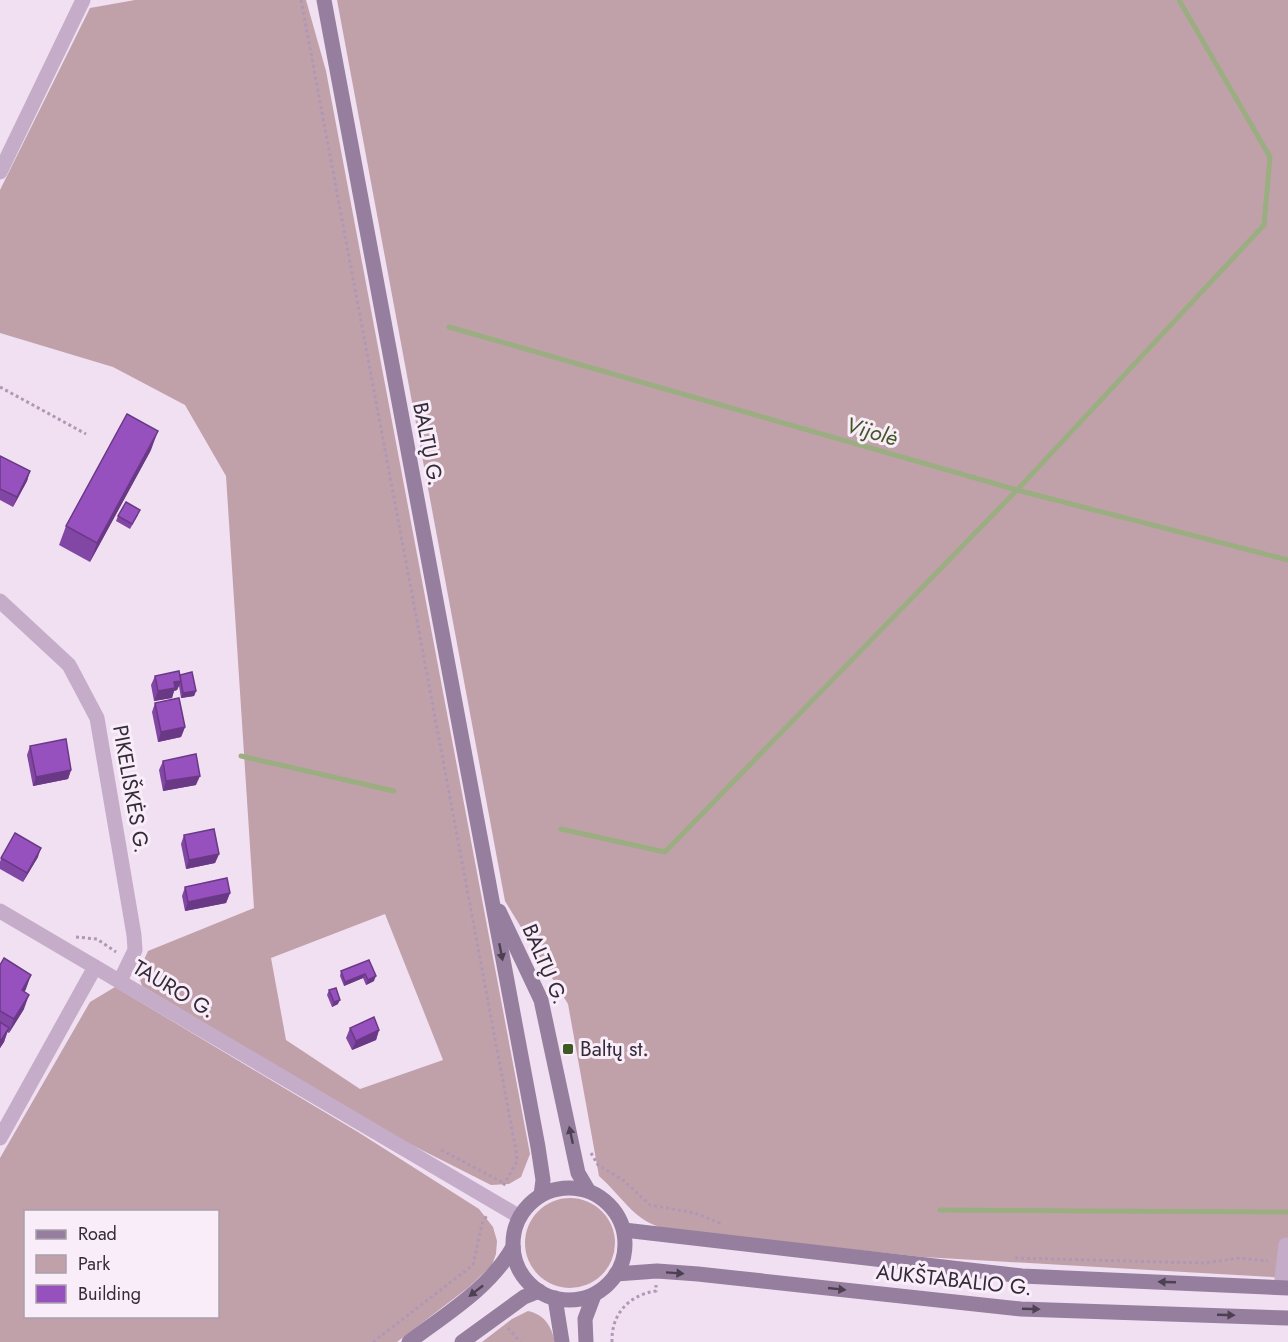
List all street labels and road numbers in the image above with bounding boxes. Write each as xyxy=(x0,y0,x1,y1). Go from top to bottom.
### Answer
street label: BALTŲ G. xyxy=(405,400,451,488)
street label: PIKELIŠKĖS G. xyxy=(105,723,157,855)
street label: BALTŲ G. xyxy=(515,919,575,1009)
street label: TAURO G. xyxy=(127,953,221,1025)
street label: AUKŠTABALIO G. xyxy=(875,1257,1033,1303)

